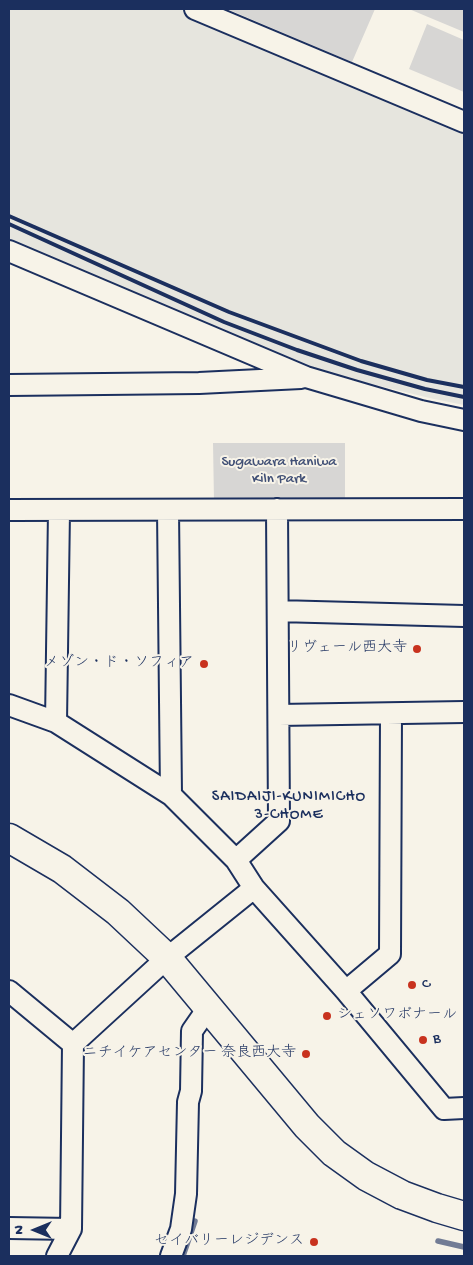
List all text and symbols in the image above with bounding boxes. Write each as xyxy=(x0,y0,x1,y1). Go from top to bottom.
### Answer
park label: Sugawara Haniwa Kiln Park xyxy=(221,454,337,489)
place label: リヴェール西大寺 xyxy=(287,640,407,658)
marker: リヴェール西大寺 xyxy=(411,643,423,655)
place label: メゾン・ド・ソフィア xyxy=(44,655,194,673)
marker: メゾン・ド・ソフィア xyxy=(198,658,210,670)
district label: SAIDAIJI-KUNIMICHO 3-CHOME xyxy=(210,788,368,826)
place label: C xyxy=(422,976,430,994)
marker: C xyxy=(406,979,418,991)
place label: シェソワボナール xyxy=(337,1007,457,1025)
marker: シェソワボナール xyxy=(321,1010,333,1022)
place label: B xyxy=(433,1031,441,1049)
marker: B xyxy=(417,1034,429,1046)
place label: ニチイケアセンター 奈良西大寺 xyxy=(82,1045,296,1063)
marker: ニチイケアセンター 奈良西大寺 xyxy=(300,1048,312,1060)
north arrow xyxy=(10,1205,60,1255)
text: N xyxy=(11,1225,28,1235)
place label: セイバリーレジデンス xyxy=(154,1233,304,1251)
marker: セイバリーレジデンス xyxy=(308,1236,320,1248)

